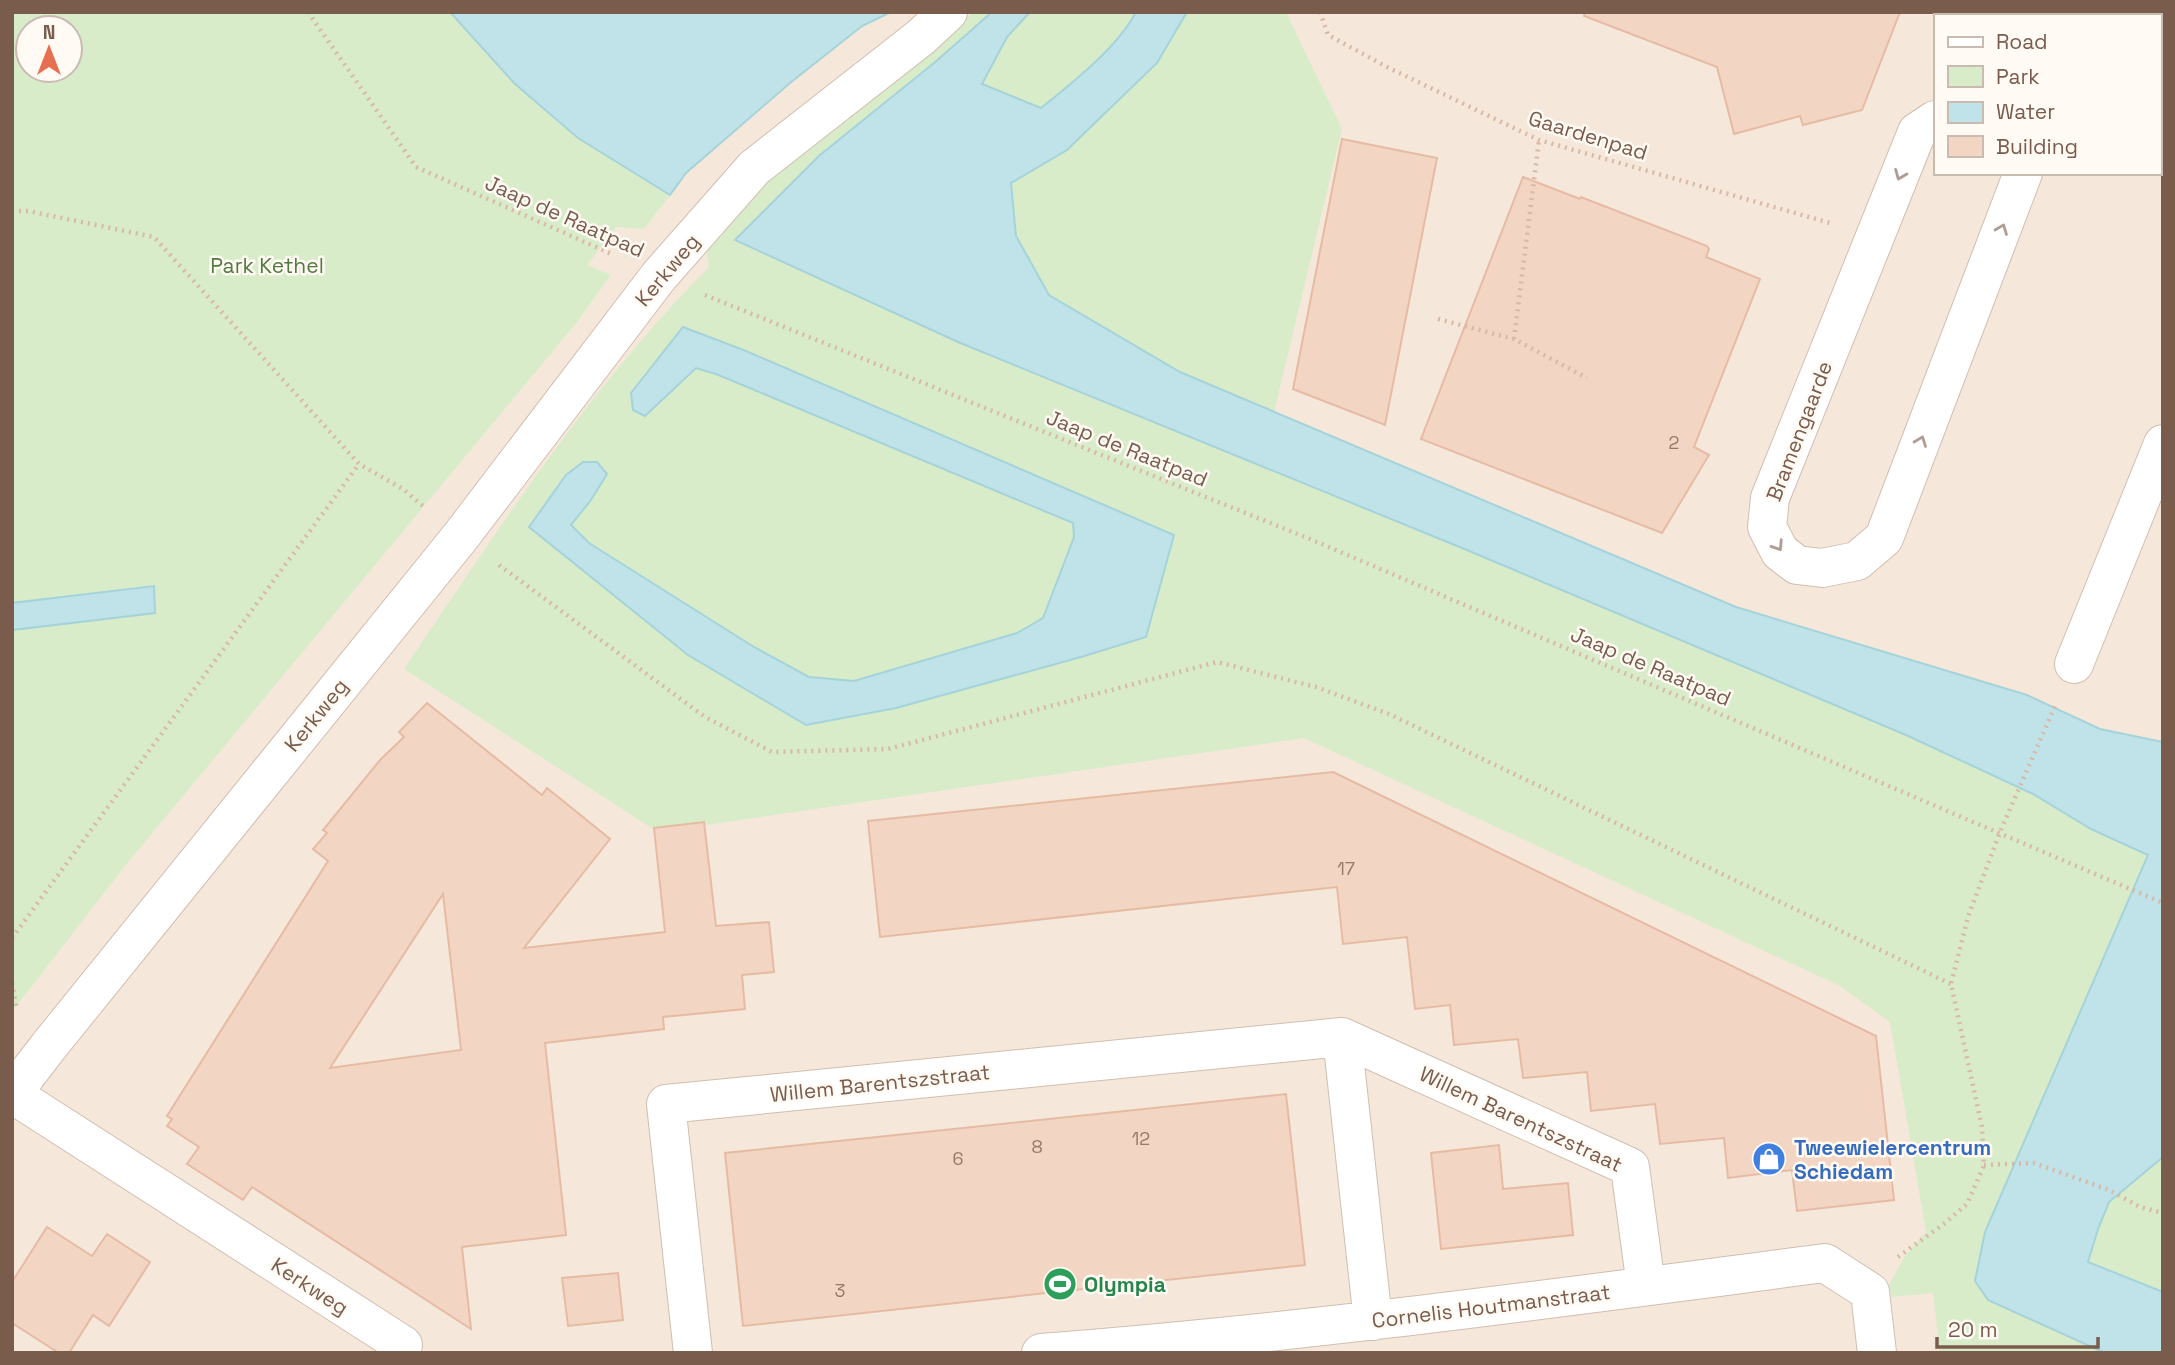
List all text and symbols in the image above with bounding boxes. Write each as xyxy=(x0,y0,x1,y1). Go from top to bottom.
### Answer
north arrow xyxy=(14,14,84,84)
legend xyxy=(1934,14,2161,175)
text: N xyxy=(43,20,55,45)
text: Road xyxy=(1996,28,2048,55)
text: Park xyxy=(1996,63,2040,90)
text: Water xyxy=(1996,98,2055,125)
street label: Gaardenpad xyxy=(1525,104,1651,166)
text: Building xyxy=(1996,133,2078,160)
street label: Jaap de Raatpad xyxy=(481,169,649,263)
one-way arrow xyxy=(1894,169,1908,181)
one-way arrow xyxy=(1994,223,2008,235)
street label: Kerkweg xyxy=(629,228,705,312)
park label: Park Kethel xyxy=(210,252,324,279)
street label: Bramengaarde xyxy=(1760,357,1838,505)
street label: Jaap de Raatpad xyxy=(1042,403,1212,493)
house number: 2 xyxy=(1669,431,1679,454)
one-way arrow xyxy=(1913,436,1927,448)
one-way arrow xyxy=(1770,538,1783,551)
street label: Jaap de Raatpad xyxy=(1567,620,1735,712)
street label: Kerkweg xyxy=(278,673,354,757)
house number: 17 xyxy=(1337,857,1355,880)
street label: Willem Barentszstraat xyxy=(769,1058,991,1108)
street label: Willem Barentszstraat xyxy=(1415,1060,1627,1178)
house number: 12 xyxy=(1132,1127,1150,1150)
place label: Tweewielercentrum Schiedam xyxy=(1794,1134,1991,1185)
house number: 8 xyxy=(1031,1135,1043,1158)
shop icon: Tweewielercentrum Schiedam xyxy=(1750,1140,1788,1178)
house number: 6 xyxy=(952,1147,964,1170)
street label: Kerkweg xyxy=(266,1251,354,1321)
sports icon: Olympia xyxy=(1041,1265,1079,1303)
place label: Olympia xyxy=(1084,1271,1166,1298)
street label: Cornelis Houtmanstraat xyxy=(1370,1278,1612,1334)
house number: 3 xyxy=(835,1279,845,1302)
scale bar xyxy=(1937,1306,2098,1350)
text: 20 m xyxy=(1948,1316,1998,1343)

